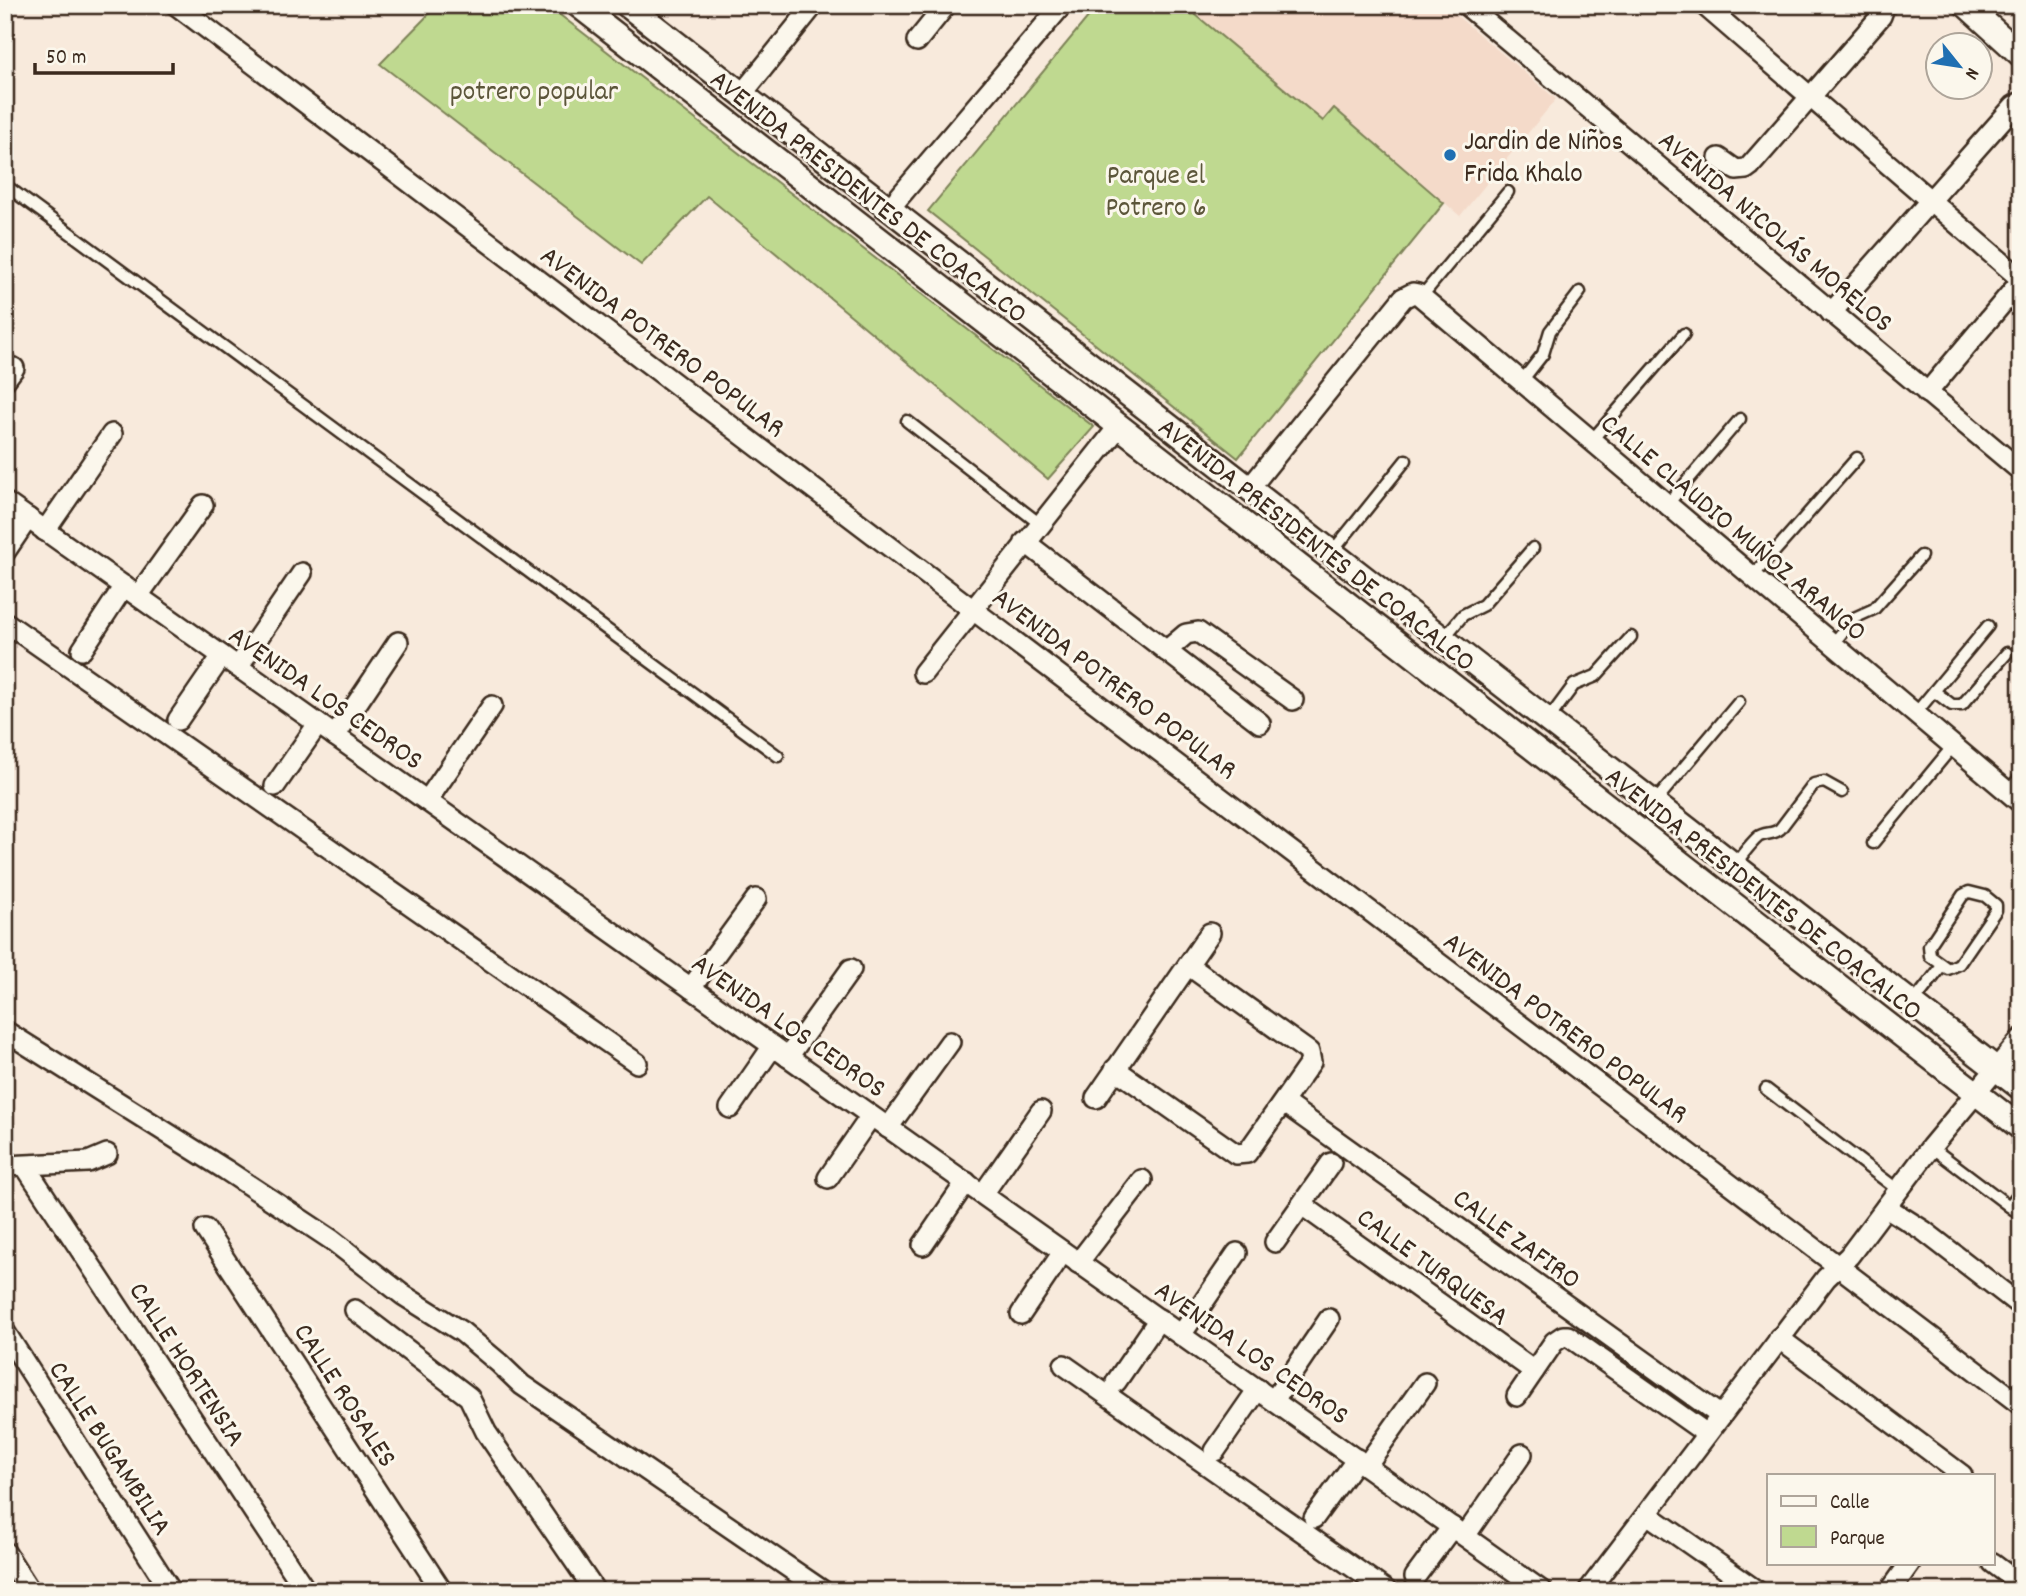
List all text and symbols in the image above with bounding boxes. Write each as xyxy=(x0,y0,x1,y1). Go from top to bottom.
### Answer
scale bar xyxy=(35,32,173,76)
north arrow xyxy=(1924,32,1994,102)
text: 50 m xyxy=(46,44,86,74)
street label: AVENIDA PRESIDENTES DE COACALCO xyxy=(700,62,1034,336)
text: N xyxy=(1957,62,1985,84)
park label: potrero popular xyxy=(450,74,619,114)
street label: AVENIDA NICOLÁS MORELOS xyxy=(1648,123,1900,344)
place label: Jardin de Niños Frida Khalo xyxy=(1464,124,1623,196)
marker: Jardin de Niños Frida Khalo xyxy=(1442,147,1458,163)
park label: Parque el Potrero 6 xyxy=(1105,158,1207,230)
street label: AVENIDA POTRERO POPULAR xyxy=(530,238,792,450)
street label: CALLE CLAUDIO MUÑOZ ARANGO xyxy=(1590,406,1874,653)
street label: AVENIDA PRESIDENTES DE COACALCO xyxy=(1148,410,1482,684)
street label: AVENIDA POTRERO POPULAR xyxy=(982,580,1244,792)
street label: AVENIDA LOS CEDROS xyxy=(219,618,430,782)
street label: AVENIDA PRESIDENTES DE COACALCO xyxy=(1595,759,1929,1033)
street label: AVENIDA POTRERO POPULAR xyxy=(1433,924,1695,1136)
street label: AVENIDA LOS CEDROS xyxy=(682,946,893,1110)
street label: CALLE ZAFIRO xyxy=(1443,1181,1587,1301)
street label: CALLE TURQUESA xyxy=(1347,1200,1515,1338)
street label: AVENIDA LOS CEDROS xyxy=(1145,1273,1356,1437)
street label: CALLE HORTENSIA xyxy=(116,1275,253,1456)
street label: CALLE ROSALES xyxy=(281,1317,405,1477)
street label: CALLE BUGAMBILIA xyxy=(36,1354,179,1545)
legend xyxy=(1767,1474,1994,1564)
text: Calle xyxy=(1830,1489,1869,1519)
text: Parque xyxy=(1830,1525,1885,1555)

